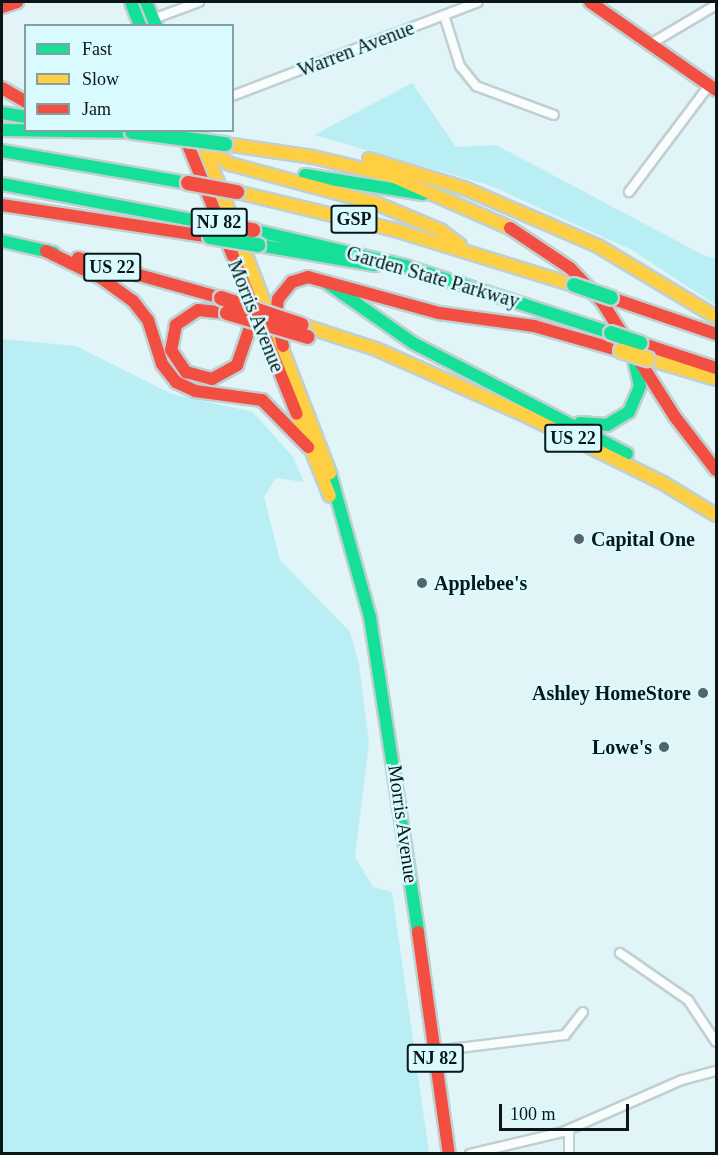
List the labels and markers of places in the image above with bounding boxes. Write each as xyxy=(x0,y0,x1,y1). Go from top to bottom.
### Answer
place label: Capital One xyxy=(591,527,695,551)
marker: Capital One xyxy=(572,532,586,546)
place label: Applebee's xyxy=(434,571,527,595)
marker: Applebee's xyxy=(415,576,429,590)
place label: Ashley HomeStore xyxy=(532,681,691,705)
marker: Ashley HomeStore xyxy=(696,686,710,700)
place label: Lowe's xyxy=(592,735,652,759)
marker: Lowe's xyxy=(657,740,671,754)

